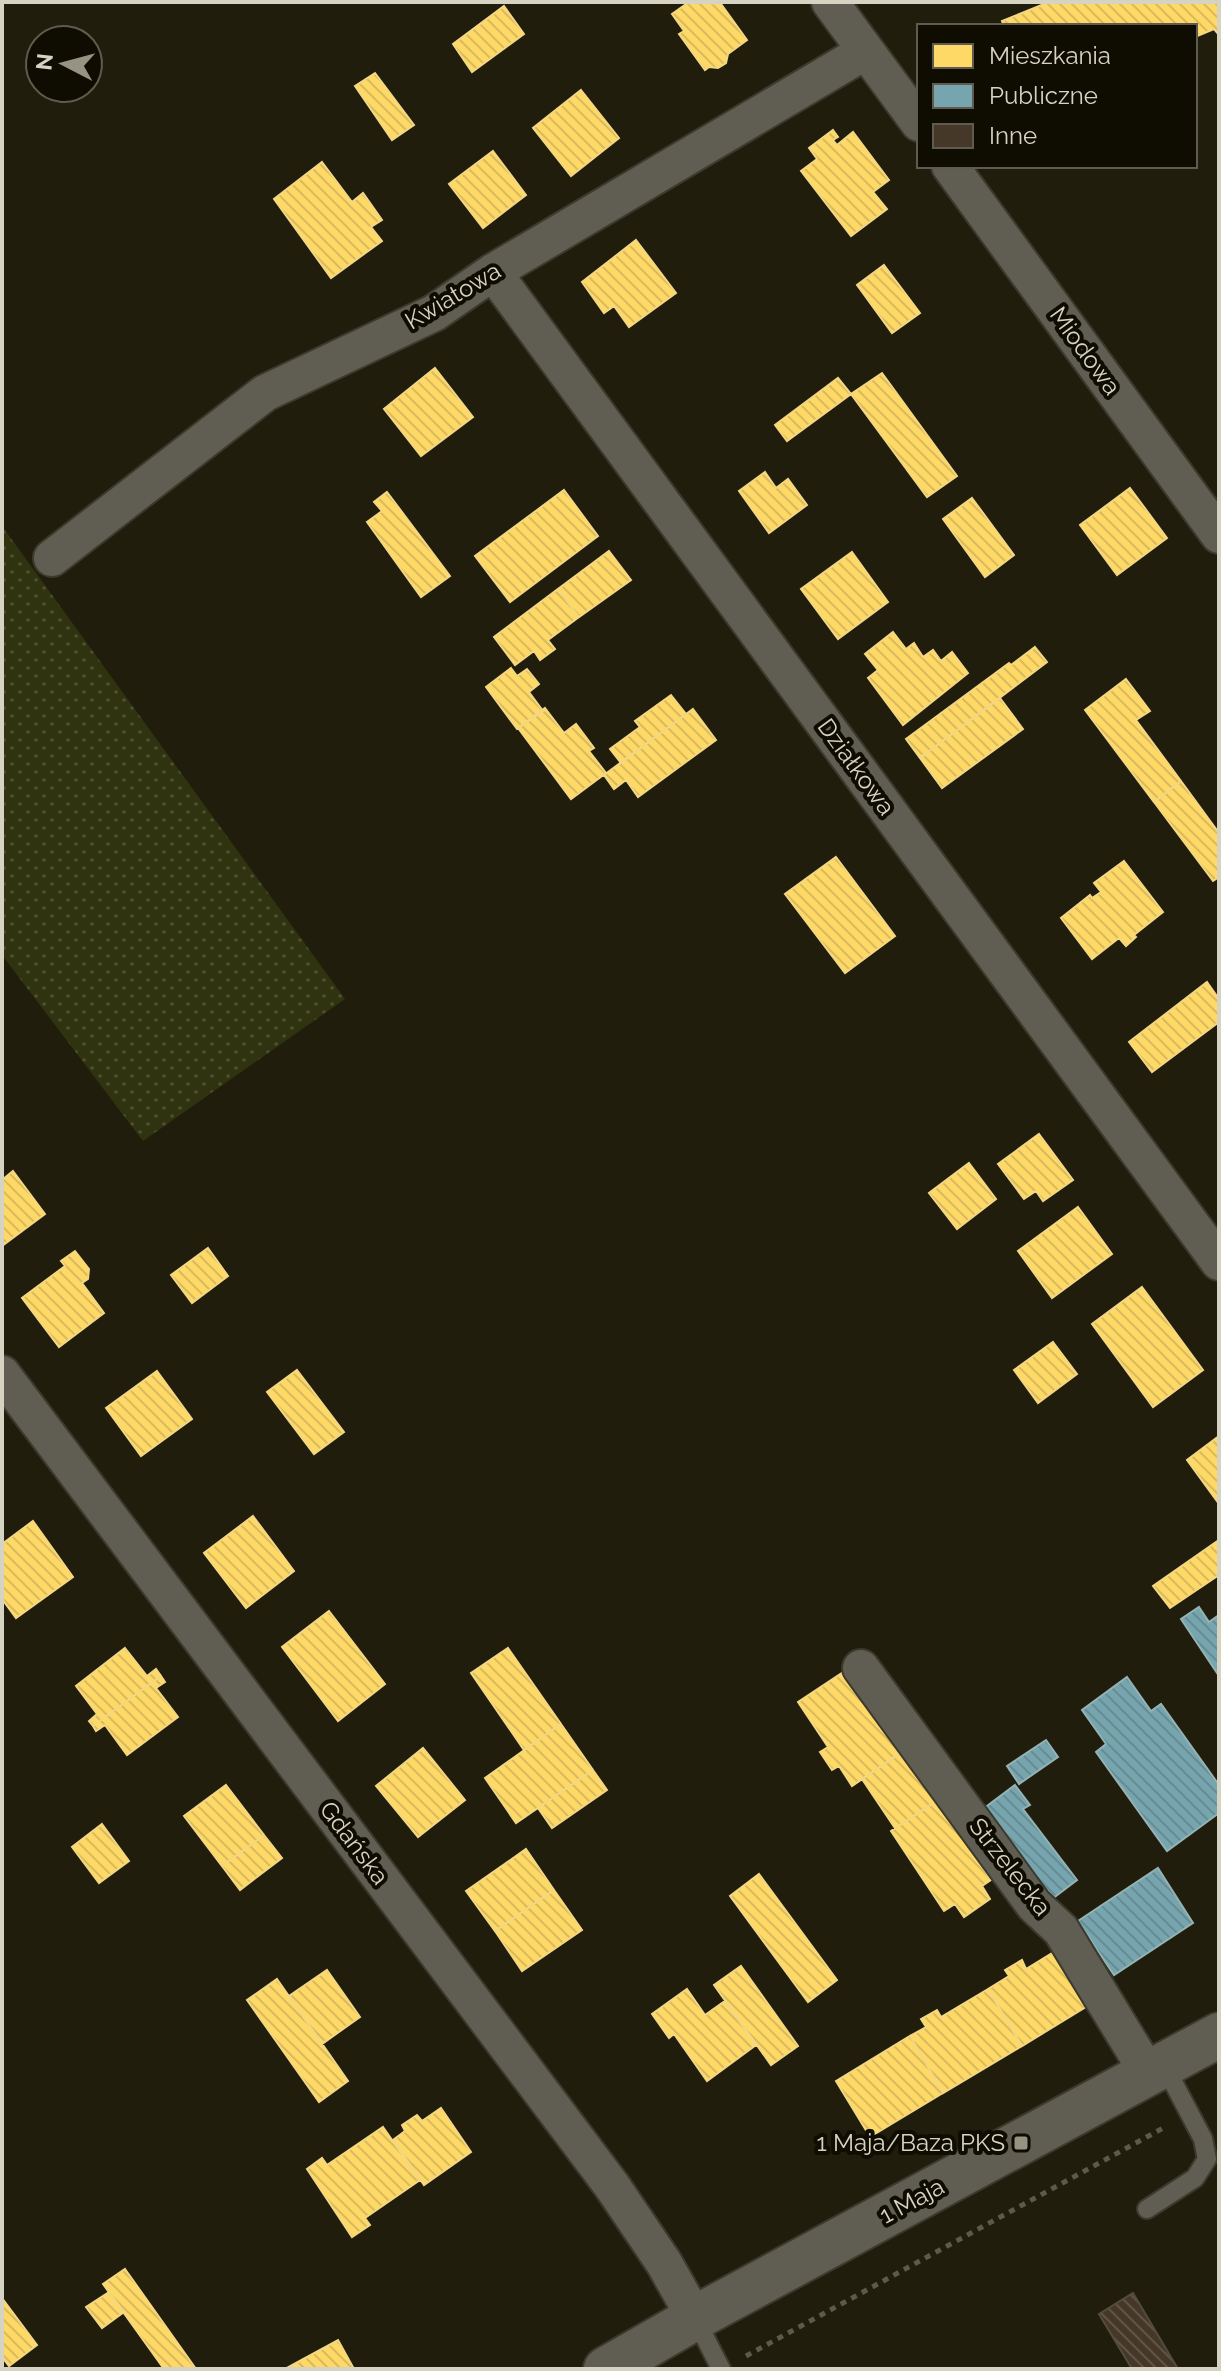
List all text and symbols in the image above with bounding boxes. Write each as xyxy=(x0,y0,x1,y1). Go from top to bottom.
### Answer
north arrow xyxy=(24,24,104,104)
legend xyxy=(917,24,1197,168)
text: Mieszkania xyxy=(989,41,1111,70)
text: N xyxy=(30,52,58,72)
text: Publiczne xyxy=(989,81,1098,110)
text: Inne xyxy=(989,121,1037,150)
street label: Kwiatowa xyxy=(400,256,506,335)
street label: Miodowa xyxy=(1044,301,1127,400)
street label: Działkowa xyxy=(812,713,901,821)
street label: Gdańska xyxy=(314,1795,395,1890)
street label: Strzelecka xyxy=(963,1812,1058,1921)
place label: 1 Maja/Baza PKS xyxy=(817,2128,1005,2157)
marker: 1 Maja/Baza PKS xyxy=(1012,2134,1030,2152)
street label: 1 Maja xyxy=(875,2172,949,2230)

